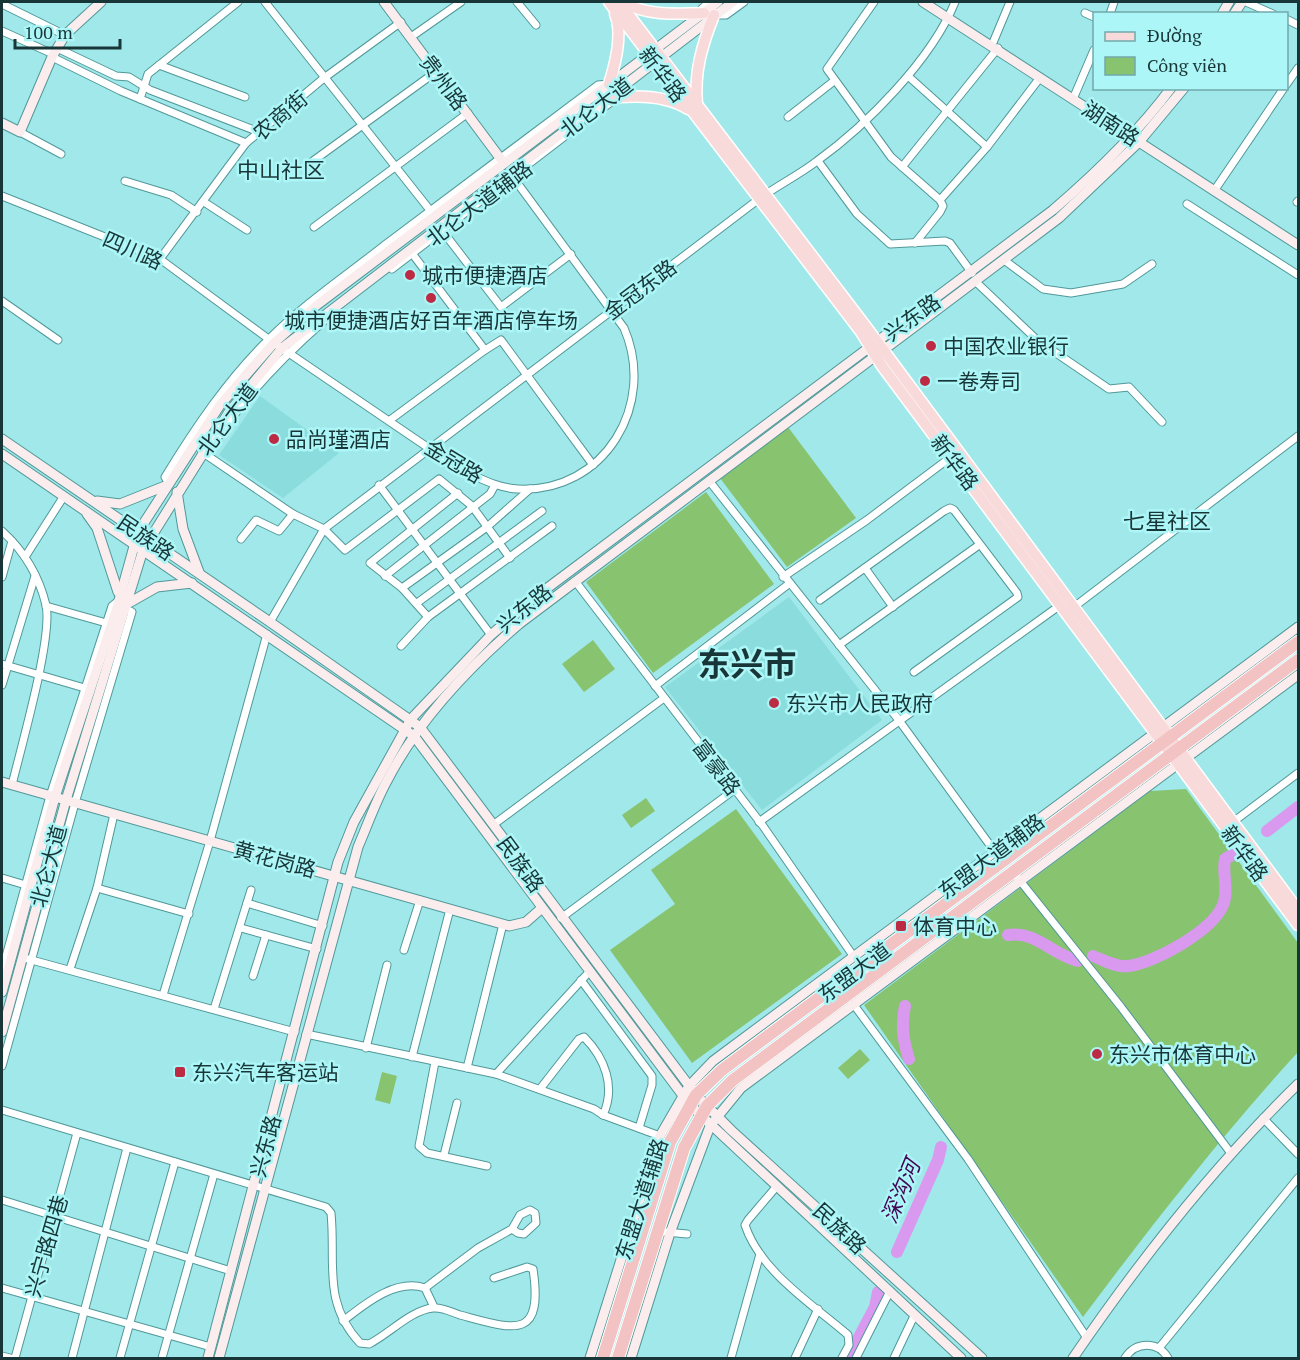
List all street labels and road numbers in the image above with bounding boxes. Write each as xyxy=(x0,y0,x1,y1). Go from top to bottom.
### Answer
street label: 新华路 xyxy=(633,40,693,108)
street label: 贵州路 xyxy=(414,48,474,116)
street label: 北仑大道 xyxy=(554,71,638,143)
street label: 农商街 xyxy=(247,84,313,146)
street label: 湖南路 xyxy=(1077,94,1145,152)
street label: 北仑大道辅路 xyxy=(420,154,538,252)
street label: 四川路 xyxy=(99,224,167,276)
street label: 金冠东路 xyxy=(598,253,682,325)
street label: 兴东路 xyxy=(878,287,946,347)
street label: 北仑大道 xyxy=(191,377,263,461)
street label: 新华路 xyxy=(925,428,985,496)
street label: 金冠路 xyxy=(420,433,488,489)
street label: 民族路 xyxy=(112,508,180,566)
street label: 兴东路 xyxy=(491,577,557,639)
street label: 富豪路 xyxy=(687,733,747,801)
street label: 东盟大道辅路 xyxy=(932,807,1050,905)
street label: 新华路 xyxy=(1215,819,1275,887)
street label: 北仑大道 xyxy=(24,822,72,910)
street label: 民族路 xyxy=(491,830,551,898)
street label: 黄花岗路 xyxy=(231,835,319,883)
street label: 东盟大道 xyxy=(812,936,896,1008)
street label: 兴东路 xyxy=(243,1112,287,1180)
street label: 东盟大道辅路 xyxy=(608,1135,674,1263)
street label: 兴宁路四巷 xyxy=(18,1192,74,1300)
street label: 民族路 xyxy=(807,1196,873,1260)

